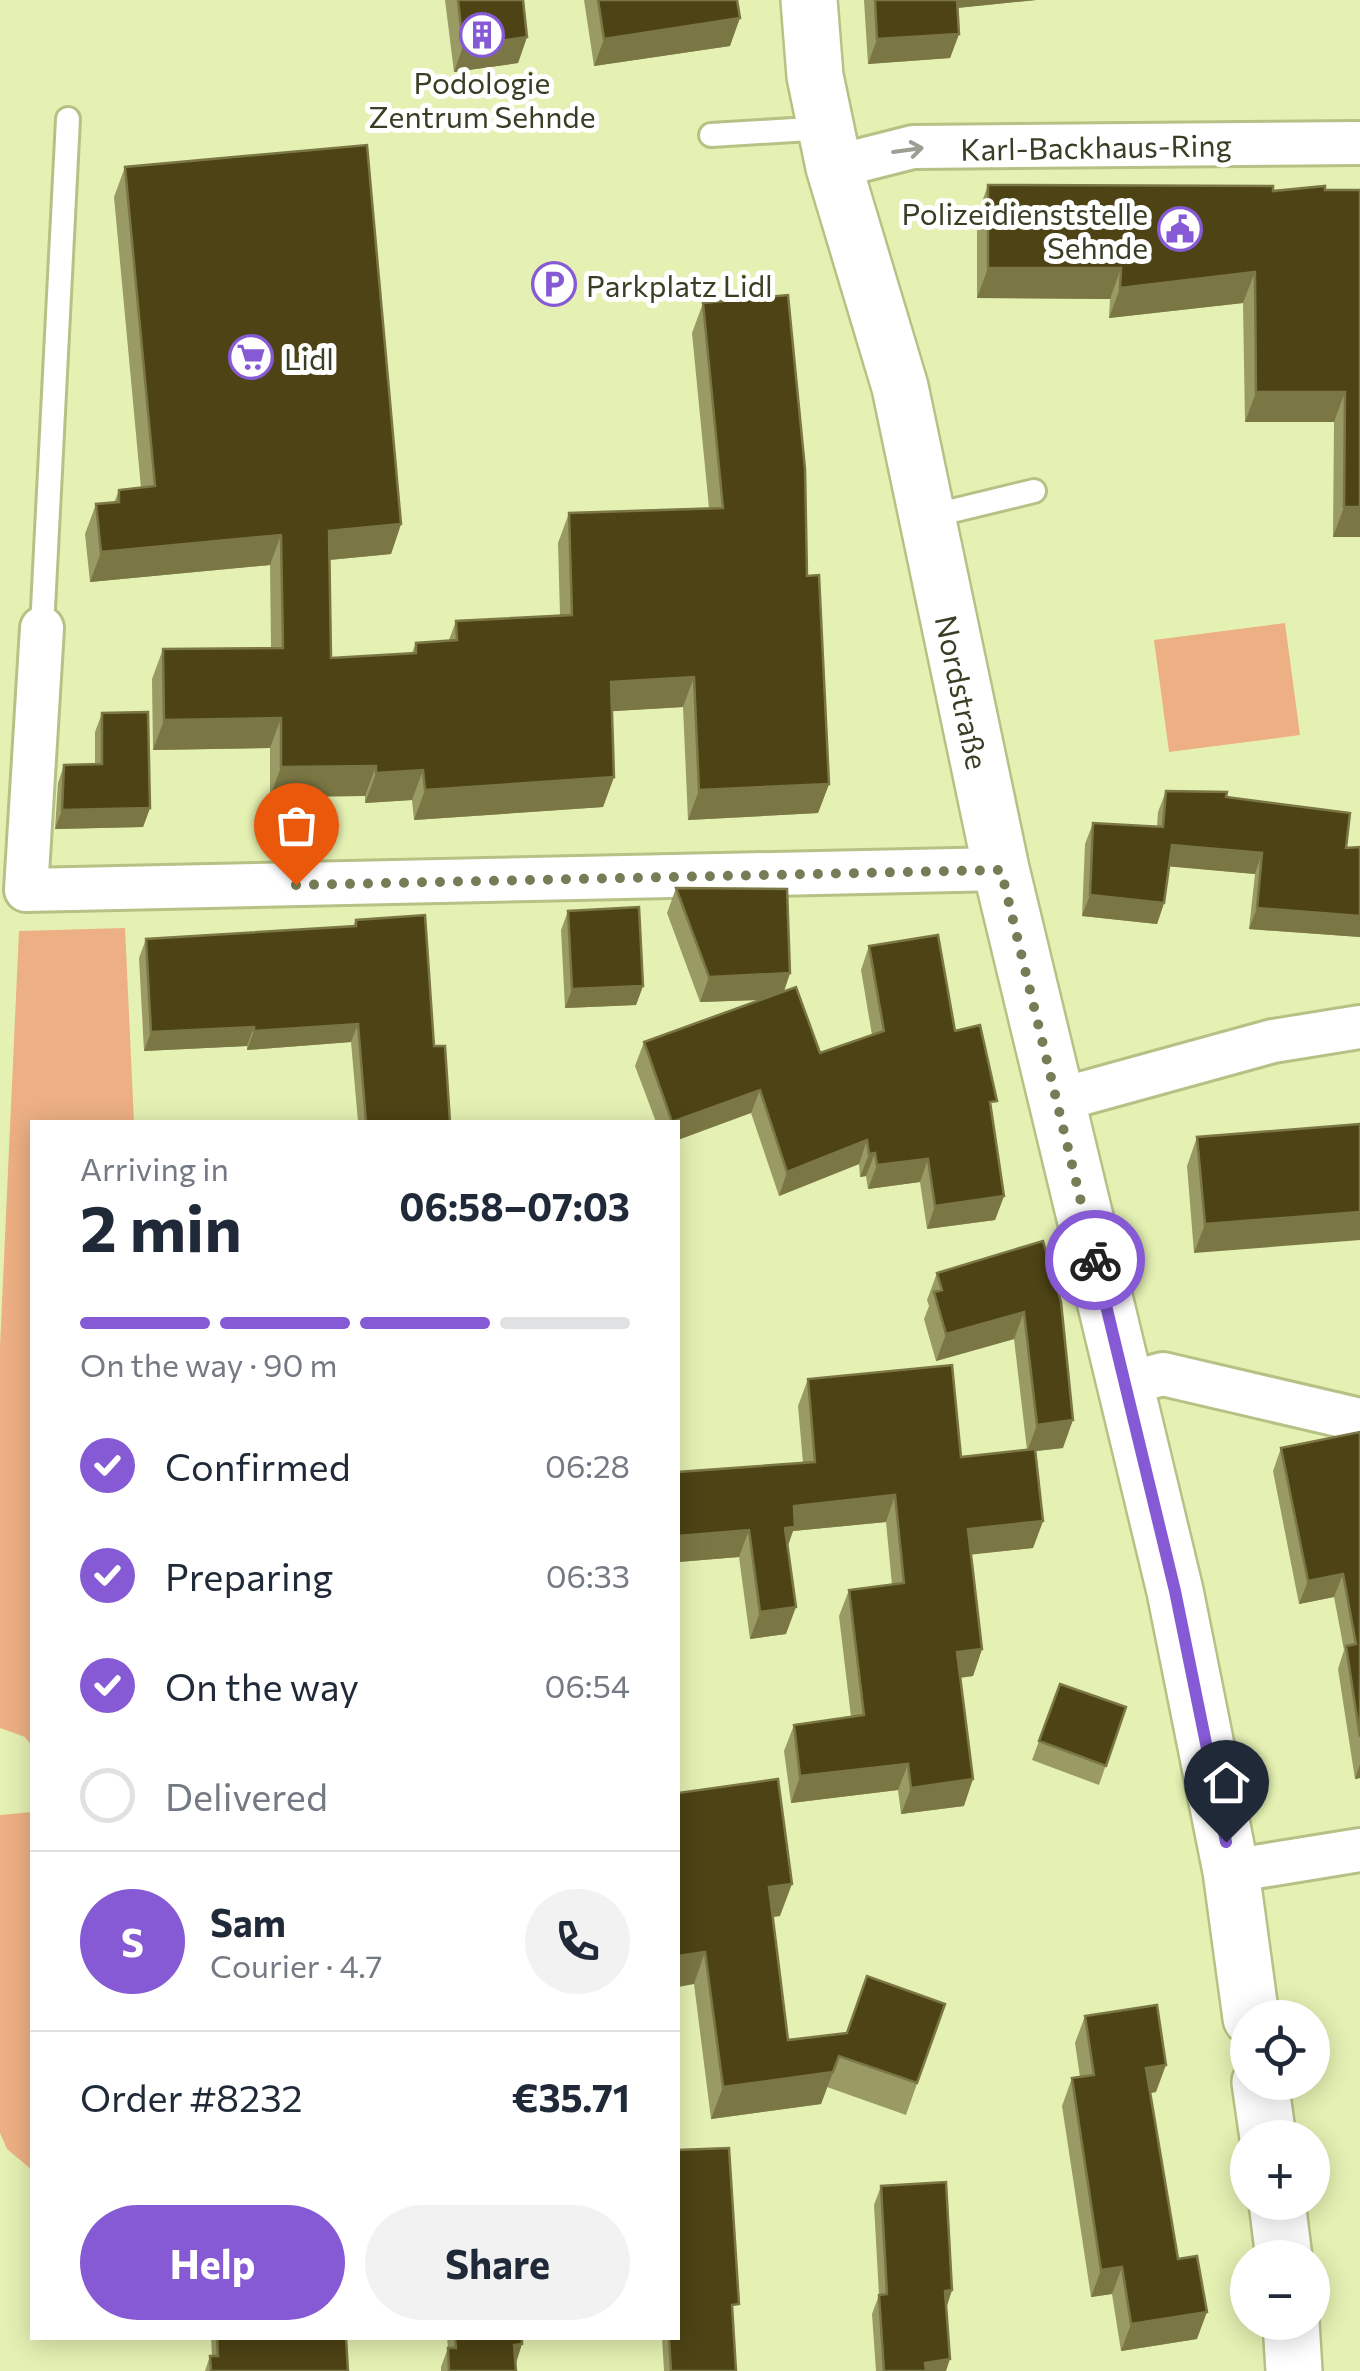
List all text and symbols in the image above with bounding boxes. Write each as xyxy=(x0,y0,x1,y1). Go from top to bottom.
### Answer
building icon: Podologie Zentrum Sehnde xyxy=(459,12,505,58)
place label: Podologie Zentrum Sehnde xyxy=(368,63,596,134)
street label: Karl-Backhaus-Ring xyxy=(960,125,1232,167)
one-way arrow xyxy=(891,140,924,158)
place label: Polizeidienststelle Sehnde xyxy=(902,194,1148,265)
public building icon: Polizeidienststelle Sehnde xyxy=(1157,206,1203,252)
parking icon: Parkplatz Lidl xyxy=(531,261,577,307)
place label: Parkplatz Lidl xyxy=(586,266,773,303)
supermarket icon: Lidl xyxy=(228,334,274,380)
place label: Lidl xyxy=(284,339,334,376)
street label: Nordstraße xyxy=(929,612,997,772)
pin xyxy=(254,783,339,886)
icon: bag xyxy=(269,798,324,853)
text: Arriving in xyxy=(80,1148,229,1188)
text: 06:58–07:03 xyxy=(399,1182,630,1229)
text: 2 min xyxy=(80,1186,242,1265)
courier xyxy=(1045,1210,1145,1310)
icon: bike xyxy=(1068,1233,1123,1288)
text: On the way · 90 m xyxy=(80,1344,337,1384)
icon: check xyxy=(80,1438,135,1493)
text: Confirmed xyxy=(165,1442,351,1489)
text: 06:28 xyxy=(545,1445,630,1485)
icon: check xyxy=(80,1548,135,1603)
text: Preparing xyxy=(165,1552,333,1599)
text: 06:33 xyxy=(546,1555,630,1595)
icon: check xyxy=(80,1658,135,1713)
text: On the way xyxy=(165,1662,359,1709)
text: 06:54 xyxy=(545,1665,630,1705)
pin xyxy=(1184,1740,1269,1843)
icon: home xyxy=(1199,1755,1254,1810)
text: Delivered xyxy=(165,1772,328,1819)
button: phone xyxy=(525,1889,630,1994)
text: Sam xyxy=(210,1898,286,1945)
text: S xyxy=(121,1918,144,1965)
text: Courier · 4.7 xyxy=(210,1945,383,1985)
map controls xyxy=(1230,2000,1330,2340)
button: locate xyxy=(1230,2000,1330,2100)
text: Order #8232 xyxy=(80,2073,303,2120)
text: €35.71 xyxy=(512,2073,630,2120)
button: + xyxy=(1230,2120,1330,2220)
button: Help xyxy=(80,2205,345,2320)
button: Share xyxy=(365,2205,630,2320)
button: − xyxy=(1230,2240,1330,2340)

